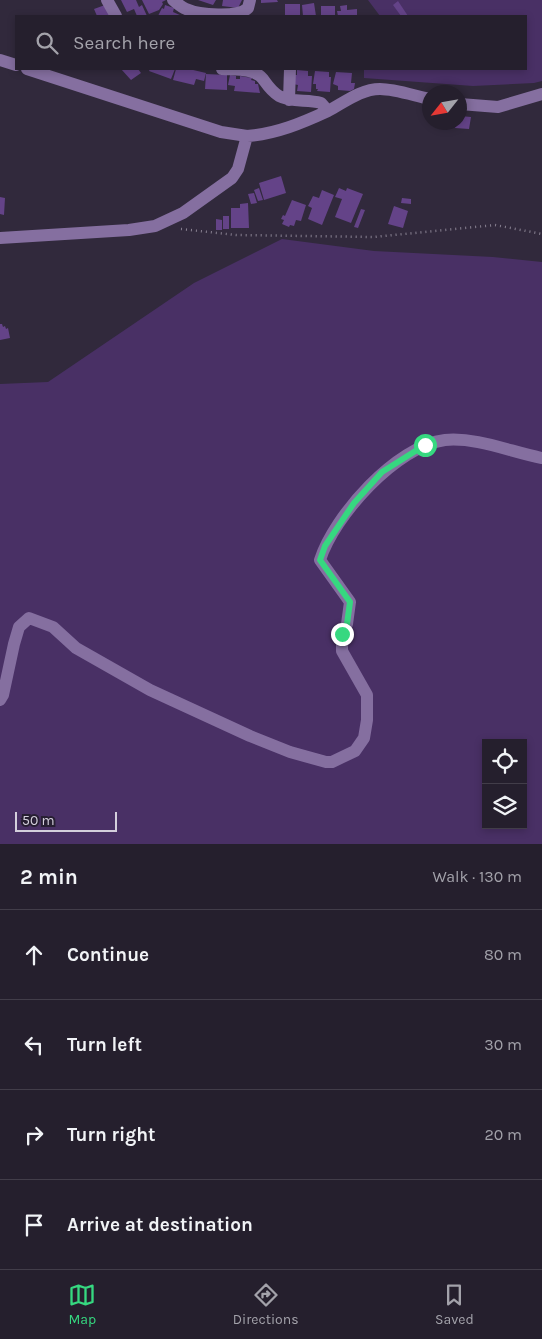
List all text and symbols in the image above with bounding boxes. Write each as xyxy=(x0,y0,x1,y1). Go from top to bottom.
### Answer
search box xyxy=(15,15,527,70)
icon: search xyxy=(33,29,61,57)
text: Search here xyxy=(73,32,175,54)
north arrow xyxy=(422,85,467,130)
route start xyxy=(414,434,437,457)
route end xyxy=(331,623,354,646)
map controls xyxy=(482,739,527,829)
button: locate xyxy=(482,739,527,784)
button: layers xyxy=(482,784,527,829)
scale bar xyxy=(15,809,118,832)
text: 50 m xyxy=(22,812,55,829)
text: 2 min xyxy=(20,865,78,889)
text: Walk · 130 m xyxy=(432,867,522,886)
icon: ahead xyxy=(20,941,48,969)
text: Continue xyxy=(67,944,149,966)
text: 80 m xyxy=(484,945,522,964)
icon: left xyxy=(20,1031,48,1059)
text: Turn left xyxy=(67,1034,142,1056)
text: 30 m xyxy=(484,1035,522,1054)
icon: right xyxy=(20,1121,48,1149)
text: Turn right xyxy=(67,1124,156,1146)
text: 20 m xyxy=(484,1125,522,1144)
icon: arrive xyxy=(20,1211,48,1239)
text: Arrive at destination xyxy=(67,1214,253,1236)
tab: Map xyxy=(68,1281,96,1328)
tab: Directions xyxy=(233,1281,299,1328)
tab: Saved xyxy=(435,1281,474,1328)

